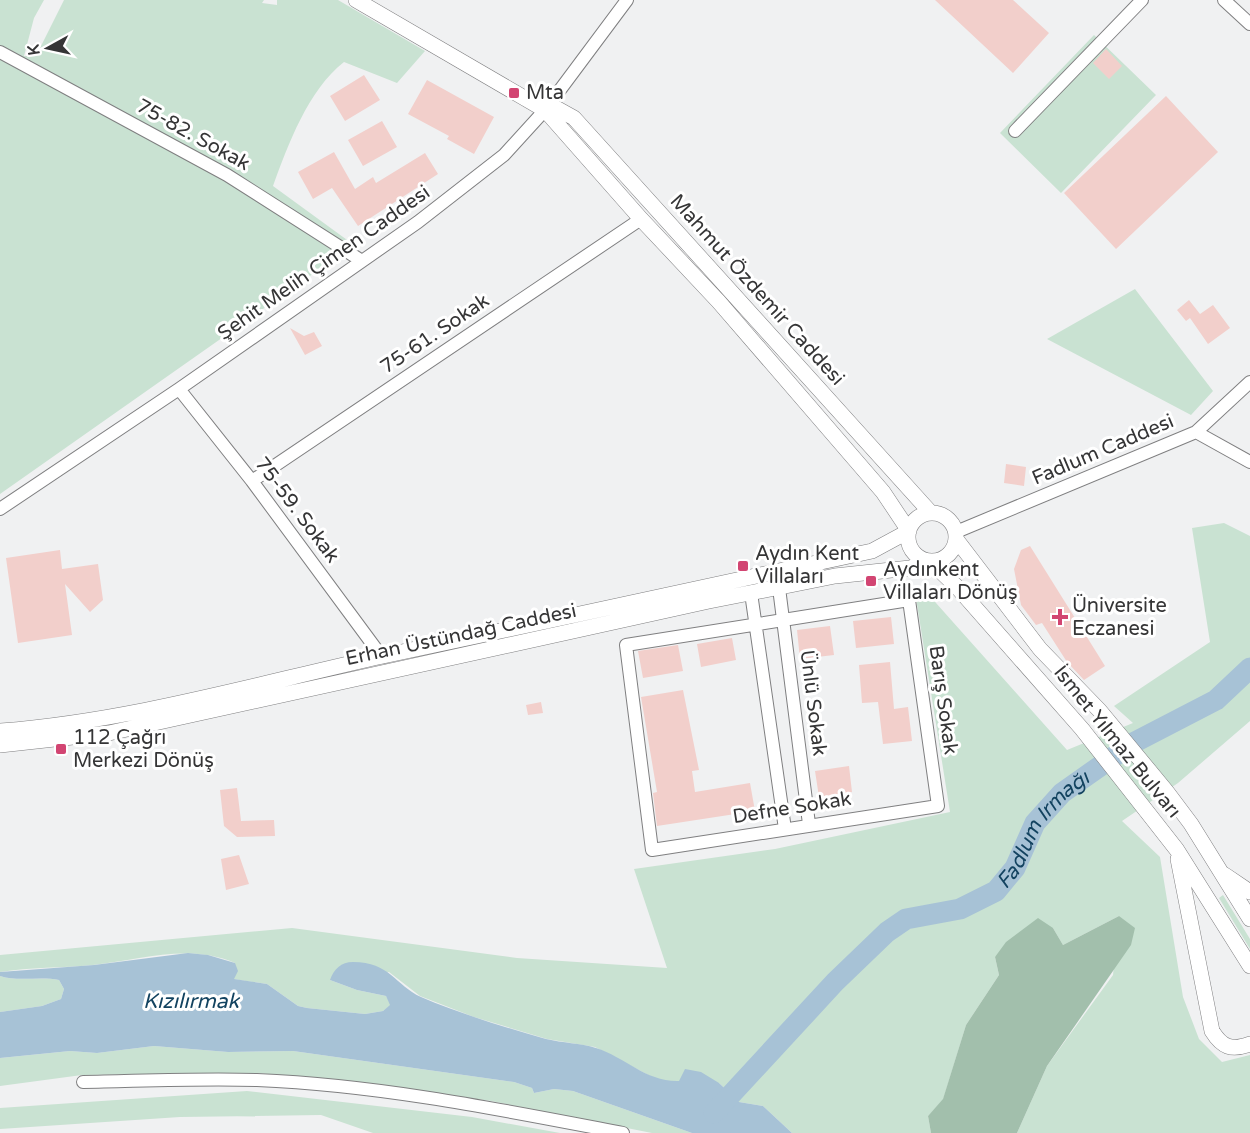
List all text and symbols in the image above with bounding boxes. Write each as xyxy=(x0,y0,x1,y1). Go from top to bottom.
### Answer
north arrow xyxy=(18,18,78,78)
text: K xyxy=(23,43,45,57)
place label: Mta xyxy=(526,81,564,105)
marker: Mta xyxy=(507,86,521,100)
street label: 75-82. Sokak xyxy=(132,94,254,176)
street label: Şehit Melih Çimen Caddesi xyxy=(213,180,435,346)
street label: Mahmut Özdemir Caddesi xyxy=(665,189,850,390)
street label: 75-61. Sokak xyxy=(376,289,494,379)
street label: Fadlum Caddesi xyxy=(1029,409,1177,491)
street label: 75-59. Sokak xyxy=(249,452,345,568)
place label: Aydın Kent Villaları xyxy=(755,542,859,589)
place label: Aydınkent Villaları Dönüş xyxy=(883,558,1018,605)
marker: Aydın Kent Villaları xyxy=(736,559,750,573)
marker: Aydınkent Villaları Dönüş xyxy=(864,574,878,588)
place label: Üniversite Eczanesi xyxy=(1072,593,1167,641)
street label: Erhan Üstündağ Caddesi xyxy=(343,598,579,671)
marker: Üniversite Eczanesi xyxy=(1053,610,1067,624)
street label: Barış Sokak xyxy=(923,644,963,756)
street label: Ünlü Sokak xyxy=(795,648,832,757)
street label: İsmet Yılmaz Bulvarı xyxy=(1048,661,1186,823)
place label: 112 Çağrı Merkezi Dönüş xyxy=(73,726,214,773)
marker: 112 Çağrı Merkezi Dönüş xyxy=(54,742,68,756)
water label: Fadlum Irmağı xyxy=(991,764,1095,893)
street label: Defne Sokak xyxy=(731,787,853,829)
water label: Kızılırmak xyxy=(143,989,241,1014)

